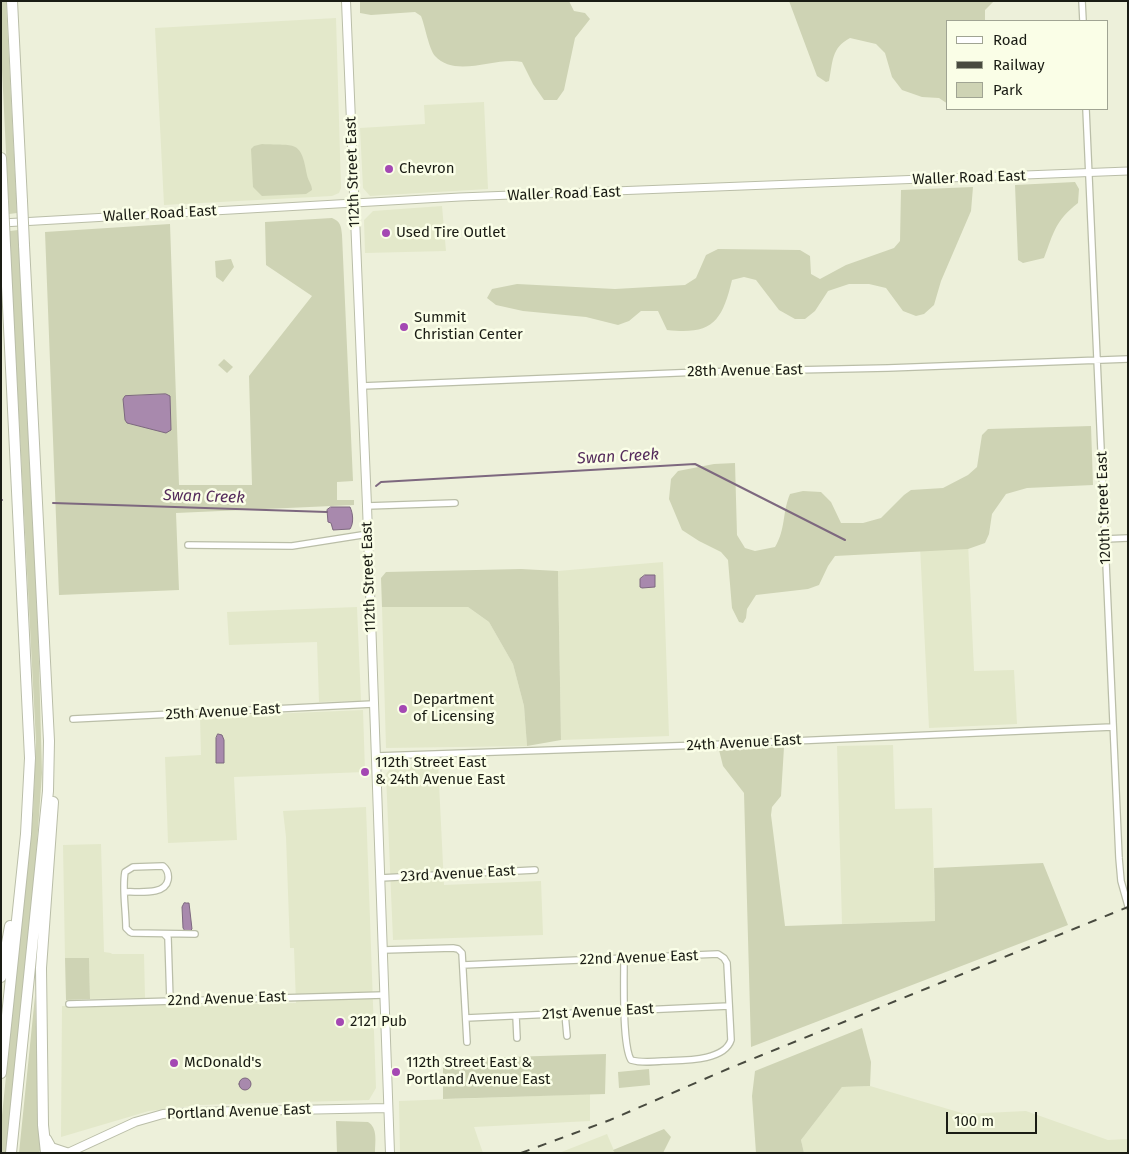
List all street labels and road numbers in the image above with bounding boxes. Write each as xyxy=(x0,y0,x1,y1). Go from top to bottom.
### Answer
street label: 112th Street East xyxy=(342,116,364,228)
street label: Waller Road East xyxy=(912,167,1026,189)
street label: Waller Road East xyxy=(507,183,621,205)
street label: Waller Road East xyxy=(103,202,217,226)
street label: 28th Avenue East xyxy=(687,361,803,381)
street label: 120th Street East xyxy=(1093,451,1115,565)
street label: 112th Street East xyxy=(358,521,380,633)
street label: 25th Avenue East xyxy=(165,700,281,724)
street label: 24th Avenue East xyxy=(686,731,802,755)
street label: 23rd Avenue East xyxy=(400,862,516,886)
street label: 22nd Avenue East xyxy=(579,947,699,969)
street label: 22nd Avenue East xyxy=(167,988,287,1010)
street label: 21st Avenue East xyxy=(542,1000,654,1024)
street label: Portland Avenue East xyxy=(167,1100,311,1124)

